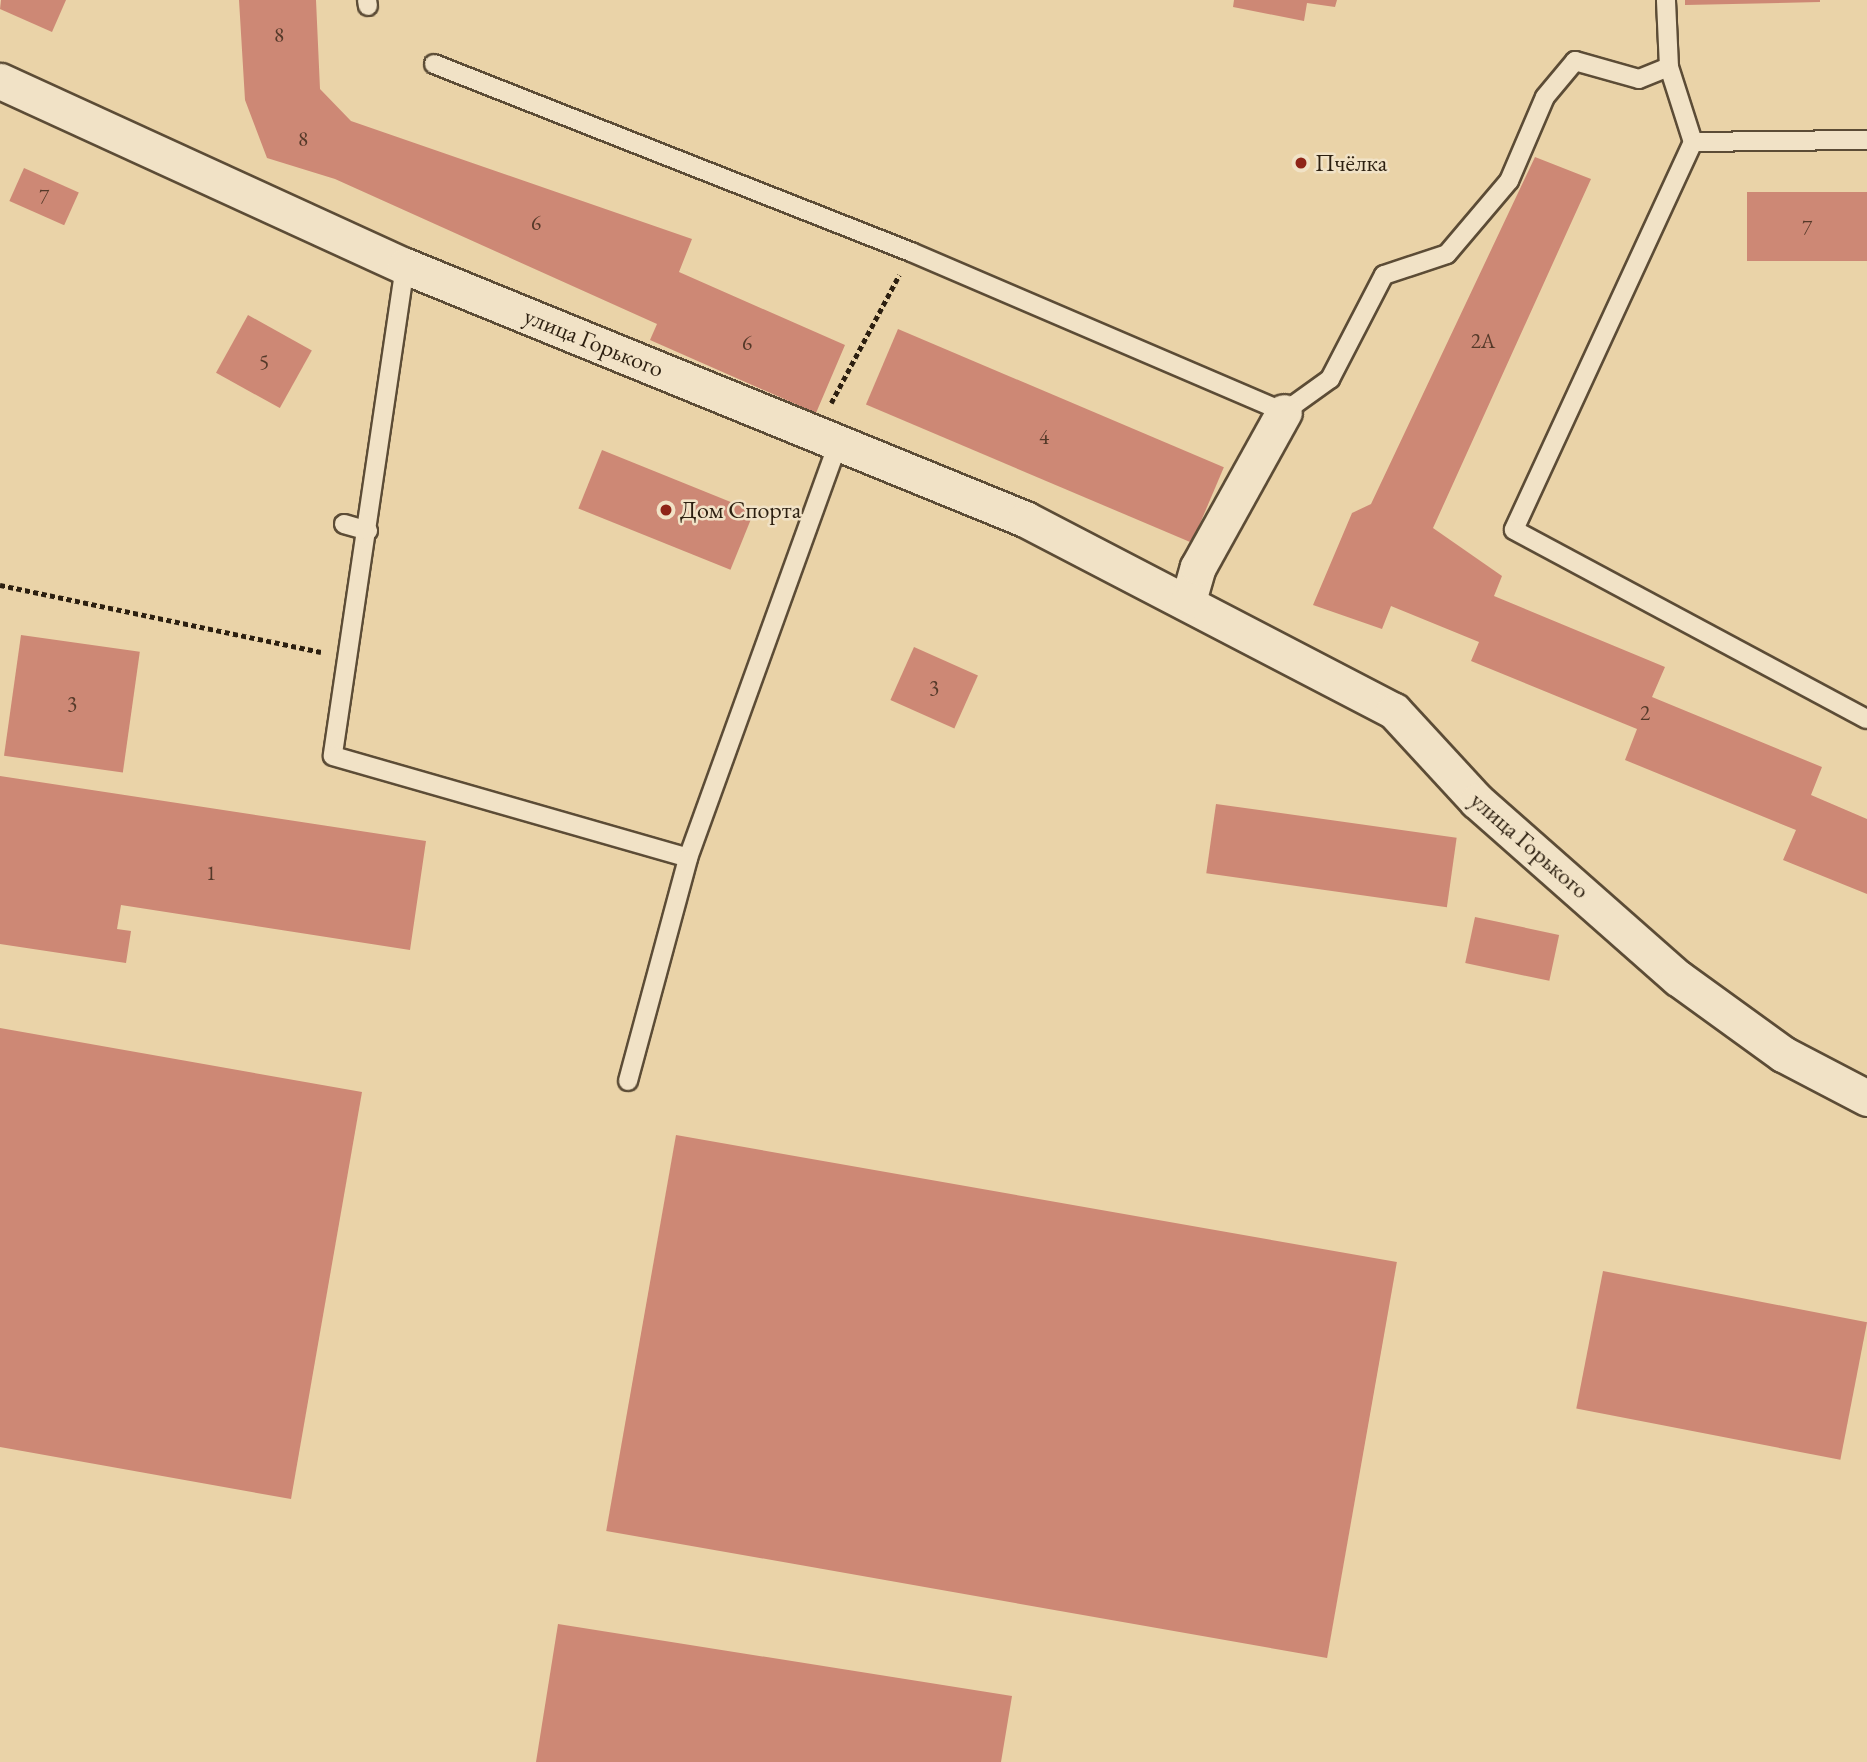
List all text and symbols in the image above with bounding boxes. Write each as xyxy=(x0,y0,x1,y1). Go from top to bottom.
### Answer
house number: 8 xyxy=(274,22,284,48)
house number: 8 xyxy=(298,126,308,152)
place label: Пчёлка xyxy=(1315,149,1387,177)
marker: Пчёлка xyxy=(1293,155,1309,171)
house number: 7 xyxy=(39,184,49,210)
house number: 6 xyxy=(531,210,541,236)
house number: 7 xyxy=(1802,215,1812,241)
street label: улица Горького xyxy=(520,301,668,383)
house number: 2А xyxy=(1471,328,1495,354)
house number: 6 xyxy=(742,330,752,356)
house number: 5 xyxy=(259,349,269,375)
house number: 4 xyxy=(1039,424,1049,450)
place label: Дом Спорта xyxy=(680,496,801,524)
marker: Дом Спорта xyxy=(658,502,674,518)
house number: 3 xyxy=(929,675,939,701)
house number: 3 xyxy=(67,691,77,717)
house number: 2 xyxy=(1640,700,1650,726)
street label: улица Горького xyxy=(1465,786,1595,904)
house number: 1 xyxy=(206,860,216,886)

